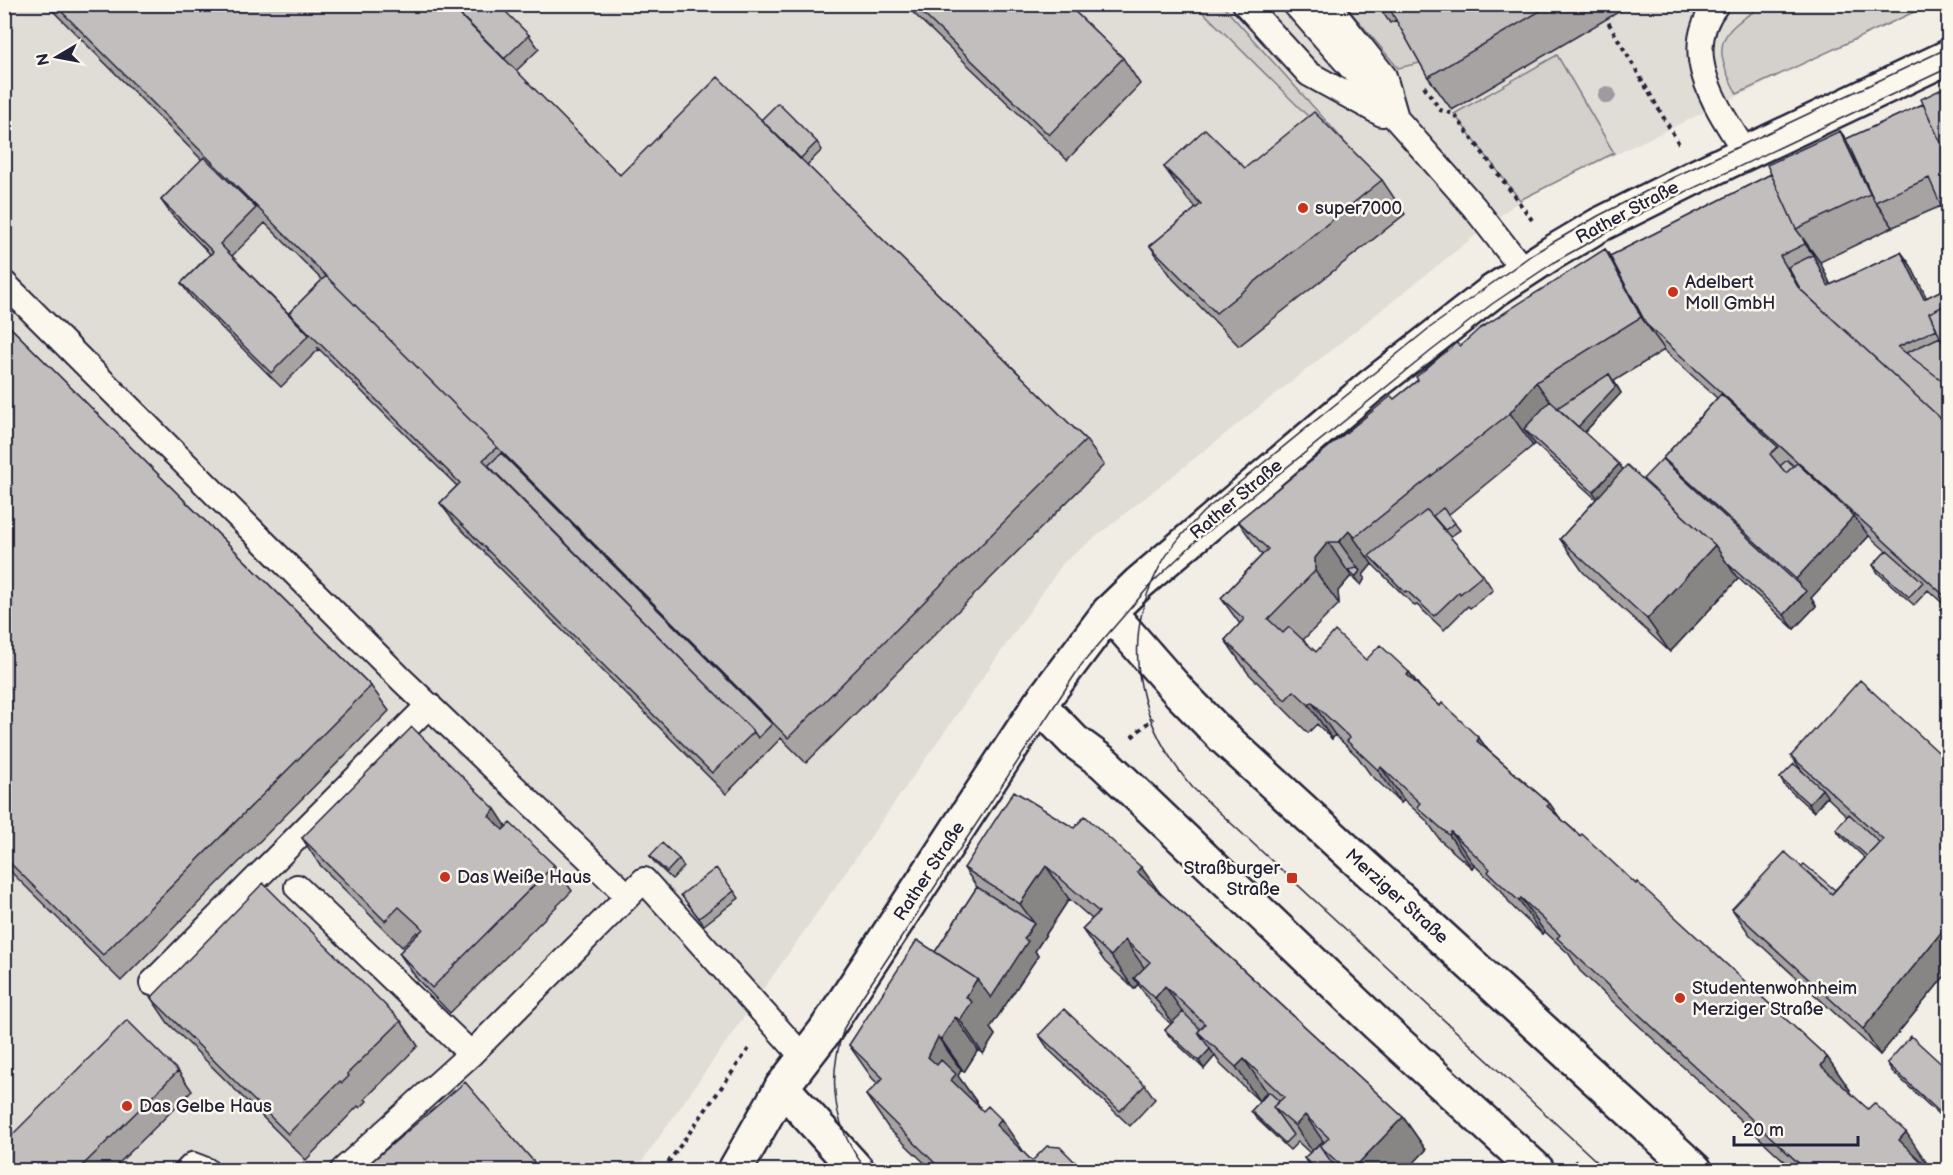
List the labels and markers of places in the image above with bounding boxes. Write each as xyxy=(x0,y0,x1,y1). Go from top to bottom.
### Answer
place label: super7000 xyxy=(1315,198,1402,219)
marker: super7000 xyxy=(1296,201,1310,215)
place label: Adelbert Moll GmbH xyxy=(1685,272,1776,314)
marker: Adelbert Moll GmbH xyxy=(1666,285,1680,299)
place label: Straßburger Straße xyxy=(1184,858,1280,900)
place label: Das Weiße Haus xyxy=(457,867,591,888)
marker: Das Weiße Haus xyxy=(438,870,452,884)
marker: Straßburger Straße xyxy=(1285,871,1299,885)
place label: Studentenwohnheim Merziger Straße xyxy=(1692,978,1857,1020)
marker: Studentenwohnheim Merziger Straße xyxy=(1673,991,1687,1005)
place label: Das Gelbe Haus xyxy=(139,1096,272,1117)
marker: Das Gelbe Haus xyxy=(120,1099,134,1113)

